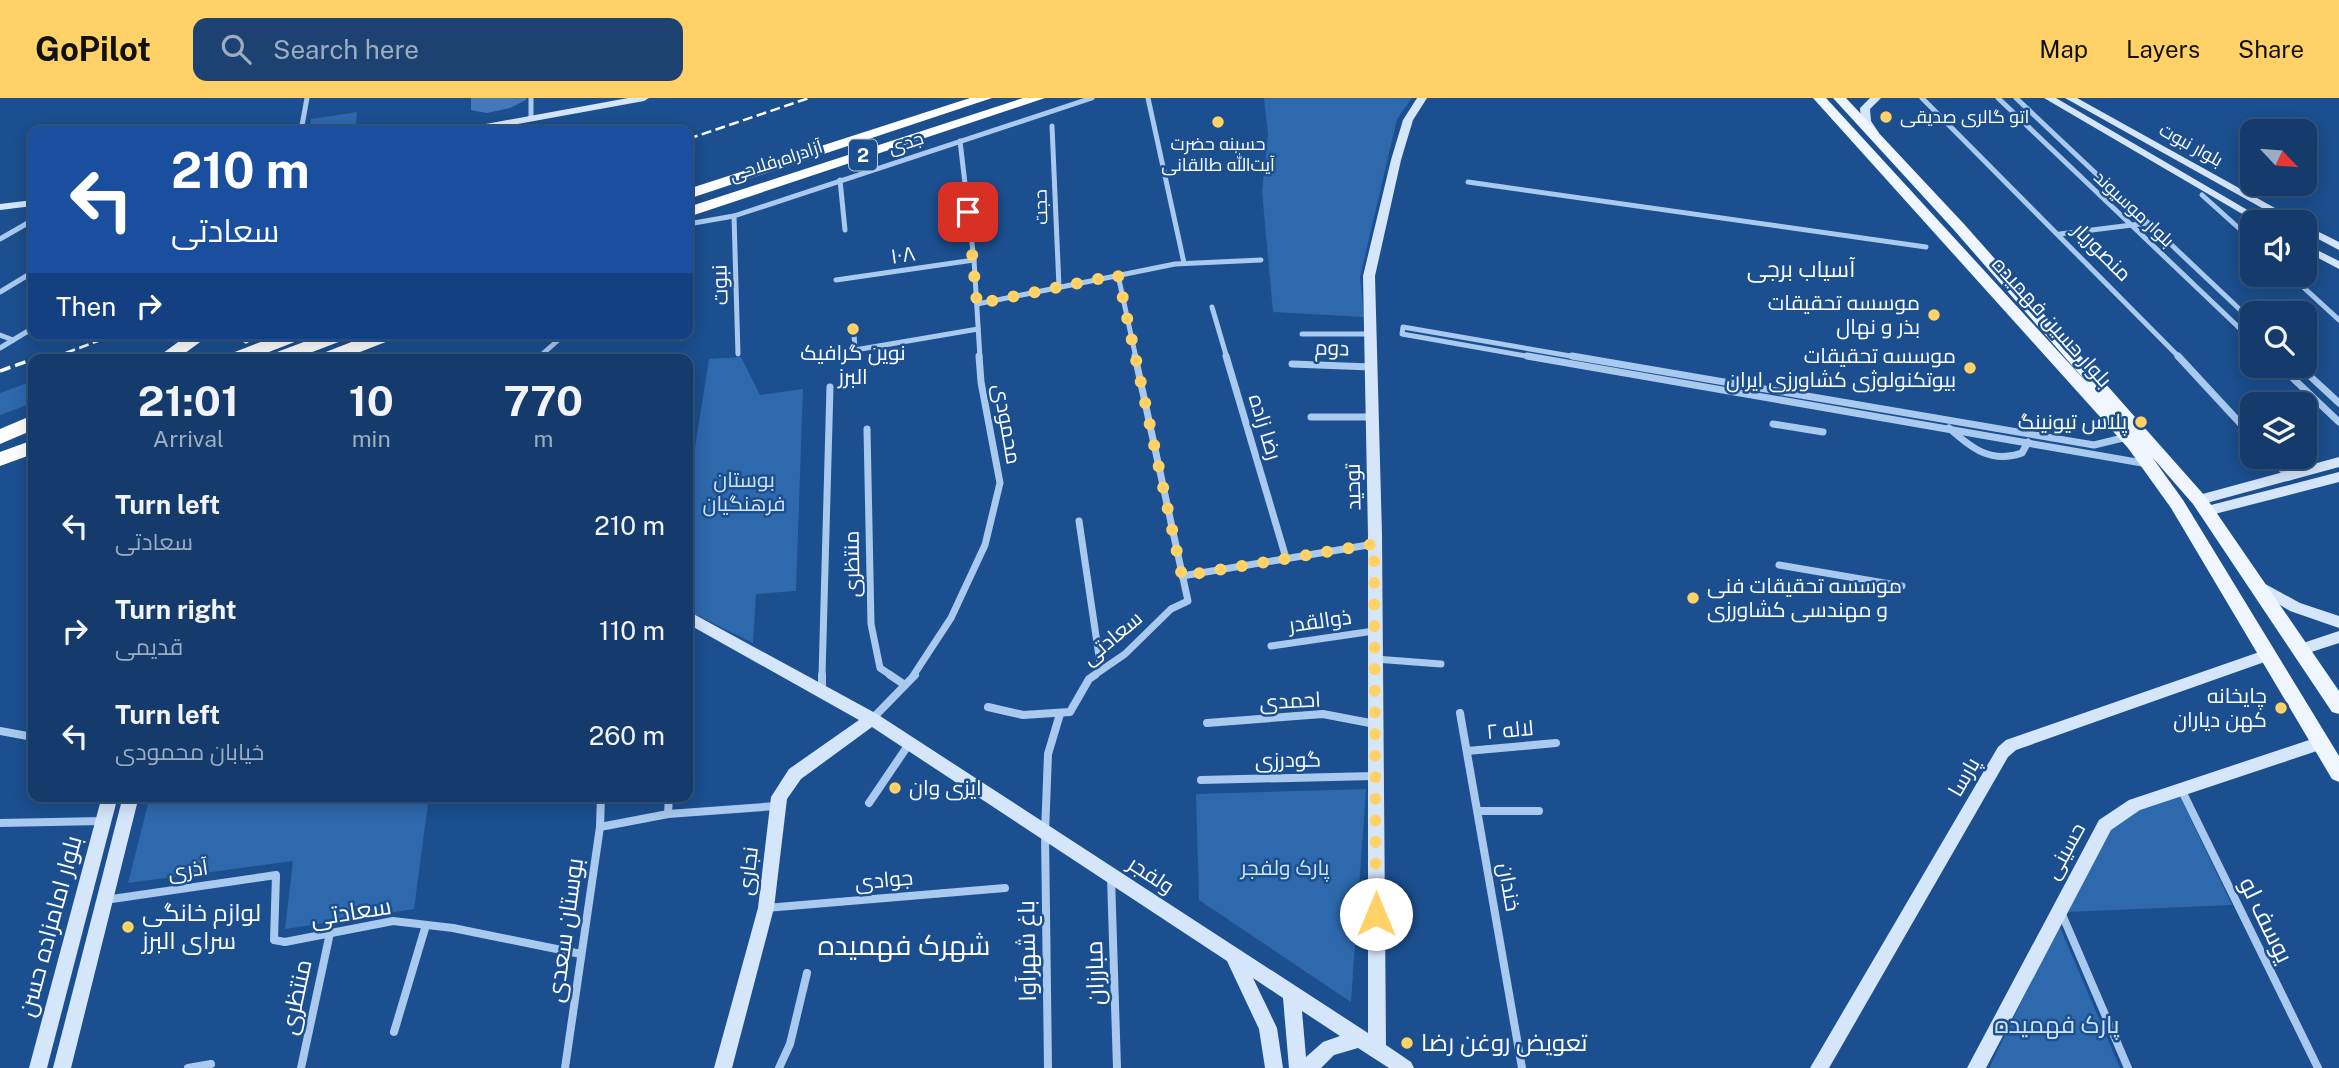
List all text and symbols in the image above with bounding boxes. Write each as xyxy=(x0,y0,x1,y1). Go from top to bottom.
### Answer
search box xyxy=(193,18,683,81)
text: GoPilot xyxy=(35,30,151,68)
icon: search xyxy=(217,30,255,68)
text: Search here xyxy=(273,34,419,65)
text: Map xyxy=(2039,35,2088,63)
text: Layers xyxy=(2126,35,2200,63)
text: Share xyxy=(2238,35,2304,63)
place label: اتو گالری صدیقی xyxy=(1900,106,2029,128)
marker: اتو گالری صدیقی xyxy=(1878,109,1894,125)
marker: حسینه حضرت آیت‌الله طالقانی xyxy=(1210,114,1226,130)
street label: بلوار نبوت xyxy=(2155,119,2227,171)
north arrow xyxy=(2240,119,2317,196)
map controls xyxy=(2240,119,2317,469)
street label: جدی xyxy=(886,127,926,159)
place label: حسینه حضرت آیت‌الله طالقانی xyxy=(1161,133,1275,176)
street label: آزادراه فلاحی xyxy=(727,136,825,186)
road number: 2 xyxy=(849,139,877,170)
text: 210 m xyxy=(171,141,310,199)
icon: left xyxy=(56,154,147,245)
street label: بلوار موسیوند xyxy=(2089,166,2179,252)
pin xyxy=(938,182,998,242)
street label: حجت xyxy=(1029,189,1052,225)
icon: arrive xyxy=(949,193,987,231)
button: sound xyxy=(2240,210,2317,287)
text: سعادتی xyxy=(171,212,280,249)
street label: منصوریار xyxy=(2067,216,2137,286)
street label: ۱۰۸ xyxy=(889,240,917,269)
street label: بلوار حسین فهمیده xyxy=(1987,251,2117,393)
district label: آسیاب برجی xyxy=(1747,255,1855,283)
street label: نبوت xyxy=(706,264,733,306)
icon: right xyxy=(130,287,168,325)
place label: موسسه تحقیقات بذر و نهال xyxy=(1768,290,1920,340)
text: Then xyxy=(56,291,116,322)
button: search xyxy=(2240,301,2317,378)
marker: موسسه تحقیقات بذر و نهال xyxy=(1926,307,1942,323)
marker: نوین گرافیک البرز xyxy=(845,321,861,337)
street label: دوم xyxy=(1314,334,1350,363)
place label: نوین گرافیک البرز xyxy=(800,340,906,389)
place label: موسسه تحقیقات بیوتکنولوژی کشاورزی ایران xyxy=(1726,343,1956,393)
marker: موسسه تحقیقات بیوتکنولوژی کشاورزی ایران xyxy=(1962,360,1978,376)
text: 21:01 xyxy=(138,376,239,425)
text: 10 xyxy=(349,376,394,425)
text: 770 xyxy=(504,376,583,425)
street label: محمودی xyxy=(987,382,1027,466)
street label: رضا زاده xyxy=(1244,391,1287,463)
button: layers xyxy=(2240,392,2317,469)
place label: پلاس تیونینگ xyxy=(2018,409,2127,436)
marker: پلاس تیونینگ xyxy=(2133,414,2149,430)
text: Arrival xyxy=(153,425,224,452)
text: min xyxy=(352,425,391,452)
text: m xyxy=(533,425,553,452)
street label: توحید xyxy=(1340,463,1365,511)
park label: بوستان فرهنگیان xyxy=(702,467,786,517)
text: Turn left xyxy=(115,489,220,520)
icon: left xyxy=(56,507,94,545)
text: 210 m xyxy=(594,510,665,541)
text: سعادتی xyxy=(115,528,193,555)
street label: منتظری xyxy=(838,530,866,598)
place label: موسسه تحقیقات فنی و مهندسی کشاورزی xyxy=(1707,573,1902,623)
marker: موسسه تحقیقات فنی و مهندسی کشاورزی xyxy=(1685,590,1701,606)
text: Turn right xyxy=(115,594,237,625)
street label: ذوالقدر xyxy=(1286,604,1353,637)
street label: سعادتی xyxy=(1076,605,1148,671)
icon: right xyxy=(56,612,94,650)
text: 110 m xyxy=(599,615,665,646)
text: قدیمی xyxy=(115,633,183,660)
place label: چایخانه کهن دیاران xyxy=(2173,683,2267,733)
street label: احمدی xyxy=(1259,686,1321,716)
text: Turn left xyxy=(115,699,220,730)
marker: چایخانه کهن دیاران xyxy=(2273,700,2289,716)
street label: لاله ۲ xyxy=(1485,715,1535,744)
icon: left xyxy=(56,717,94,755)
text: 260 m xyxy=(589,720,665,751)
text: خیابان محمودی xyxy=(115,738,264,765)
street label: گودرزی xyxy=(1255,746,1321,774)
street label: پارسا xyxy=(1943,752,1987,802)
place label: ایزی وان xyxy=(909,775,982,801)
marker: ایزی وان xyxy=(887,780,903,796)
street label: حسینی xyxy=(2039,818,2091,884)
street label: بلوار امامزاده حسن xyxy=(11,832,88,1019)
street label: نجاری xyxy=(732,845,764,897)
street label: ولفجر xyxy=(1123,850,1179,899)
street label: آذری xyxy=(166,854,210,886)
park label: پارک ولفجر xyxy=(1240,855,1330,882)
street label: بوستان سعدی xyxy=(540,856,589,1004)
street label: خندان xyxy=(1492,861,1526,913)
street label: جوادی xyxy=(854,865,914,895)
street label: یوسف لو xyxy=(2234,872,2300,967)
position arrow xyxy=(1339,877,1413,951)
street label: سعادتی xyxy=(308,891,393,932)
place label: لوازم خانگی سرای البرز xyxy=(140,898,261,955)
street label: باغ شهرآوا xyxy=(1011,900,1044,1002)
marker: لوازم خانگی سرای البرز xyxy=(120,919,136,935)
district label: شهرک فهمیده xyxy=(818,928,990,962)
street label: مبارزان xyxy=(1079,940,1110,1006)
street label: منتظری xyxy=(273,957,318,1037)
park label: پارک فهمیده xyxy=(1995,1010,2120,1041)
place label: تعویض روغن رضا xyxy=(1421,1028,1588,1057)
marker: تعویض روغن رضا xyxy=(1399,1035,1415,1051)

